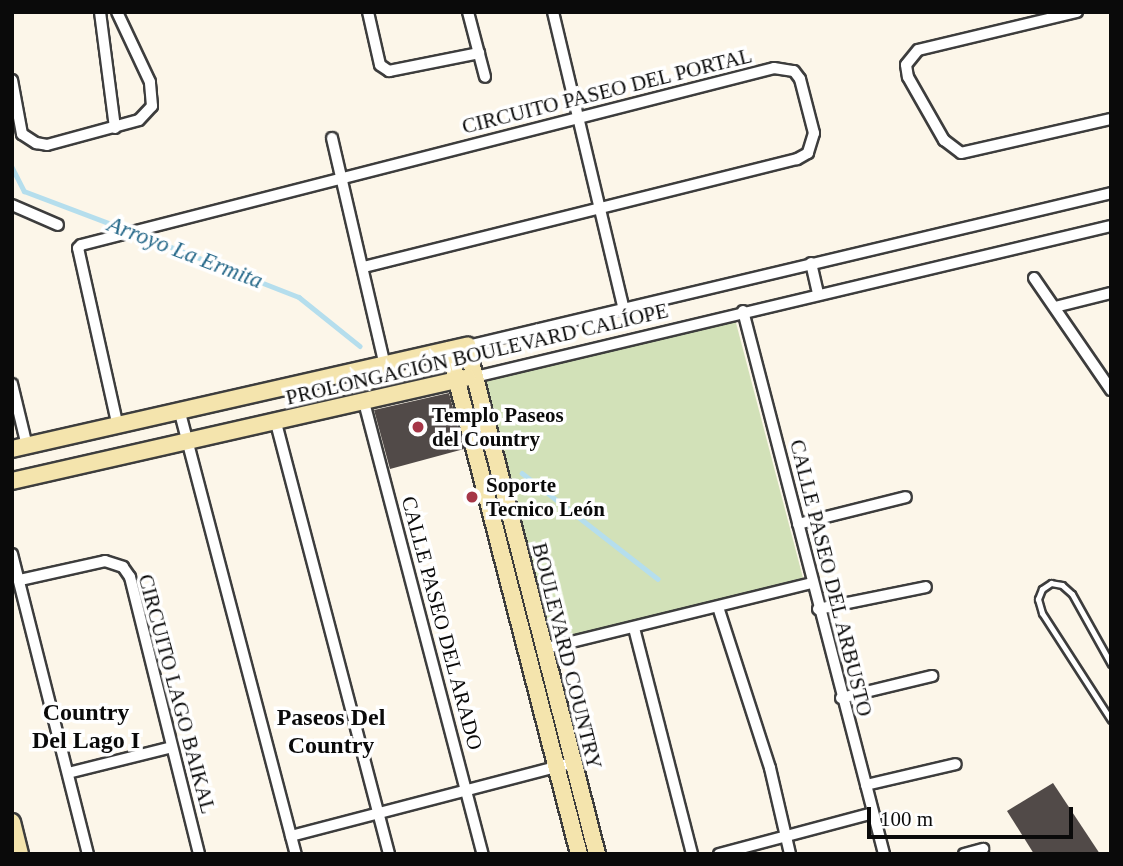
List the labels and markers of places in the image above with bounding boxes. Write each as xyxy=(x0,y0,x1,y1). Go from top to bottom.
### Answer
place label: Templo Paseos del Country xyxy=(432,402,564,452)
marker: Templo Paseos del Country xyxy=(410,419,426,435)
place label: Soporte Tecnico León xyxy=(486,472,605,522)
marker: Soporte Tecnico León xyxy=(464,489,480,505)

